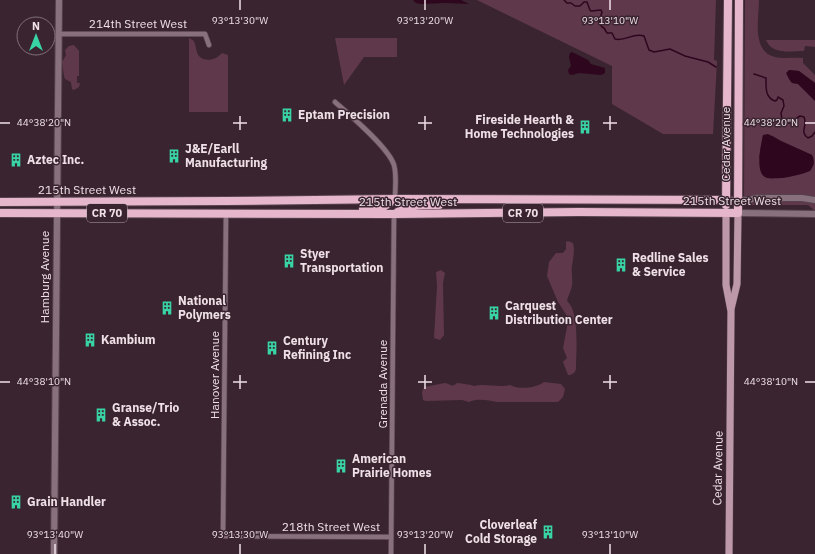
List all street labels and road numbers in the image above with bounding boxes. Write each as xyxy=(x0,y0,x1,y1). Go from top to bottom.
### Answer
street label: 214th Street West xyxy=(89,16,187,31)
street label: Cedar Avenue xyxy=(718,106,733,181)
street label: 215th Street West xyxy=(38,182,136,197)
street label: 215th Street West xyxy=(683,193,781,208)
street label: 215th Street West xyxy=(359,194,457,209)
road number: CR 70 xyxy=(87,204,127,222)
road number: CR 70 xyxy=(503,204,543,222)
street label: Hamburg Avenue xyxy=(37,230,52,323)
street label: Hanover Avenue xyxy=(207,331,222,419)
street label: Grenada Avenue xyxy=(375,339,390,428)
street label: Cedar Avenue xyxy=(709,430,726,505)
street label: 218th Street West xyxy=(282,519,380,534)

